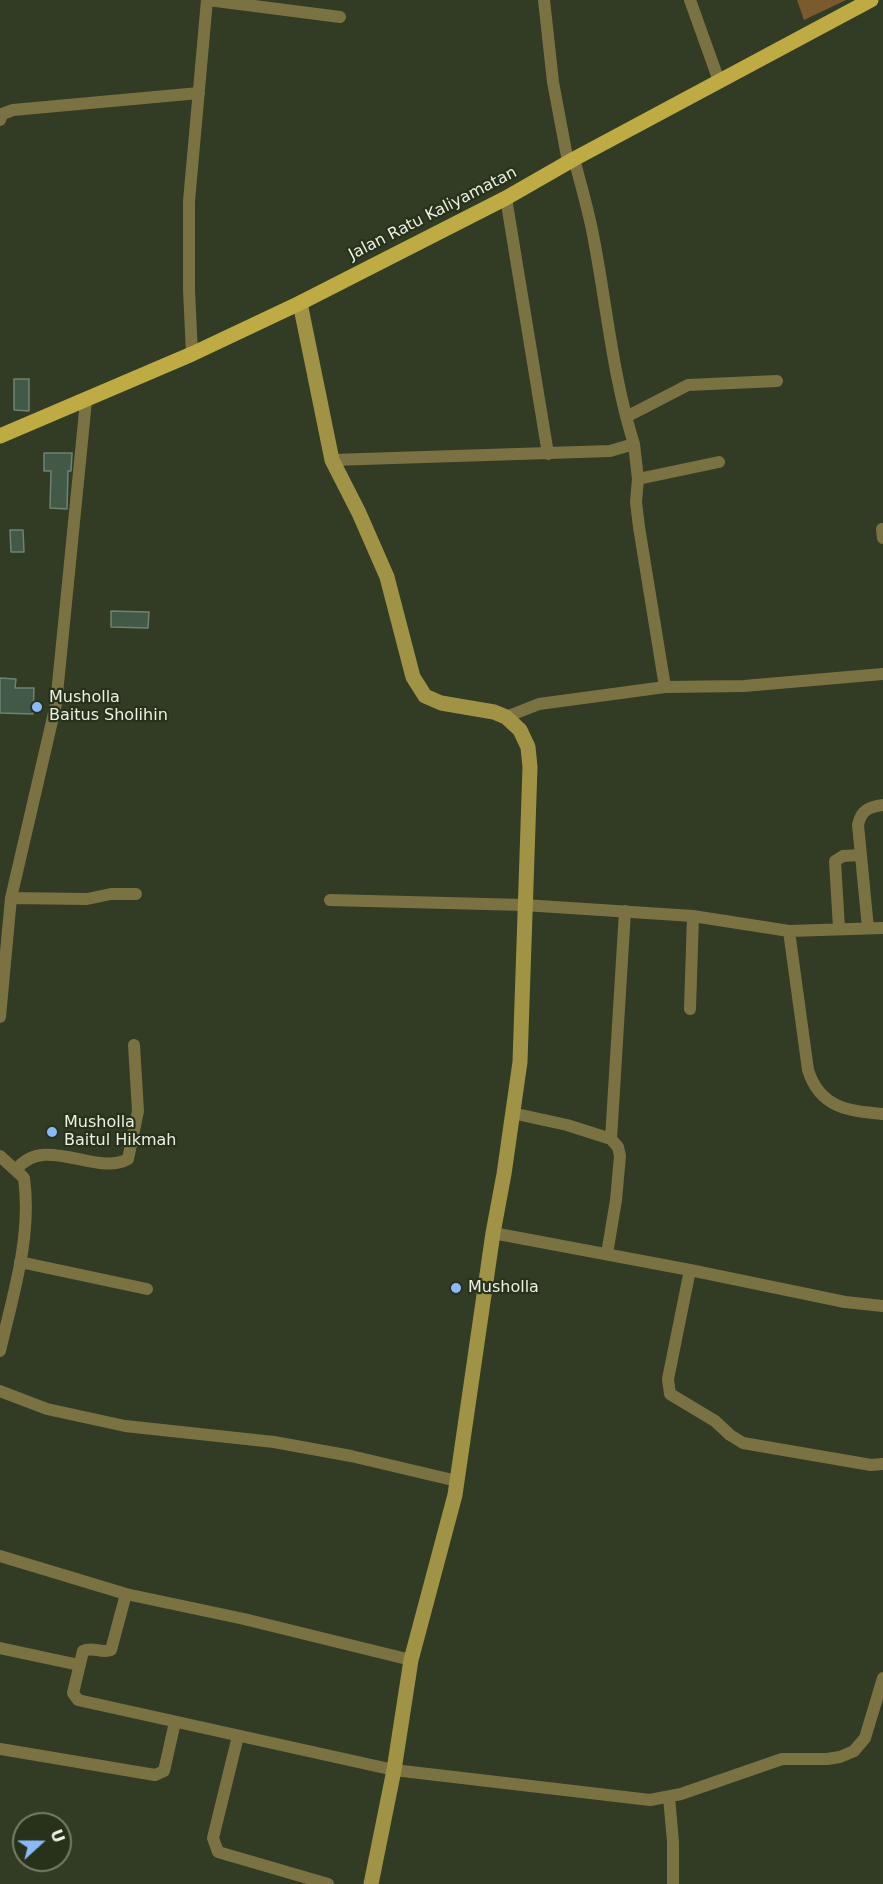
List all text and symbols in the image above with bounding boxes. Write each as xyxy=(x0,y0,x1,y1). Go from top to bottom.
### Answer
street label: Jalan Ratu Kaliyamatan xyxy=(346,163,520,265)
place label: Musholla Baitus Sholihin xyxy=(49,688,168,726)
marker: Musholla Baitus Sholihin xyxy=(30,700,44,714)
place label: Musholla Baitul Hikmah xyxy=(64,1113,176,1151)
marker: Musholla Baitul Hikmah xyxy=(45,1125,59,1139)
place label: Musholla xyxy=(468,1278,539,1298)
marker: Musholla xyxy=(449,1281,463,1295)
north arrow xyxy=(12,1812,72,1872)
text: U xyxy=(46,1827,69,1846)

